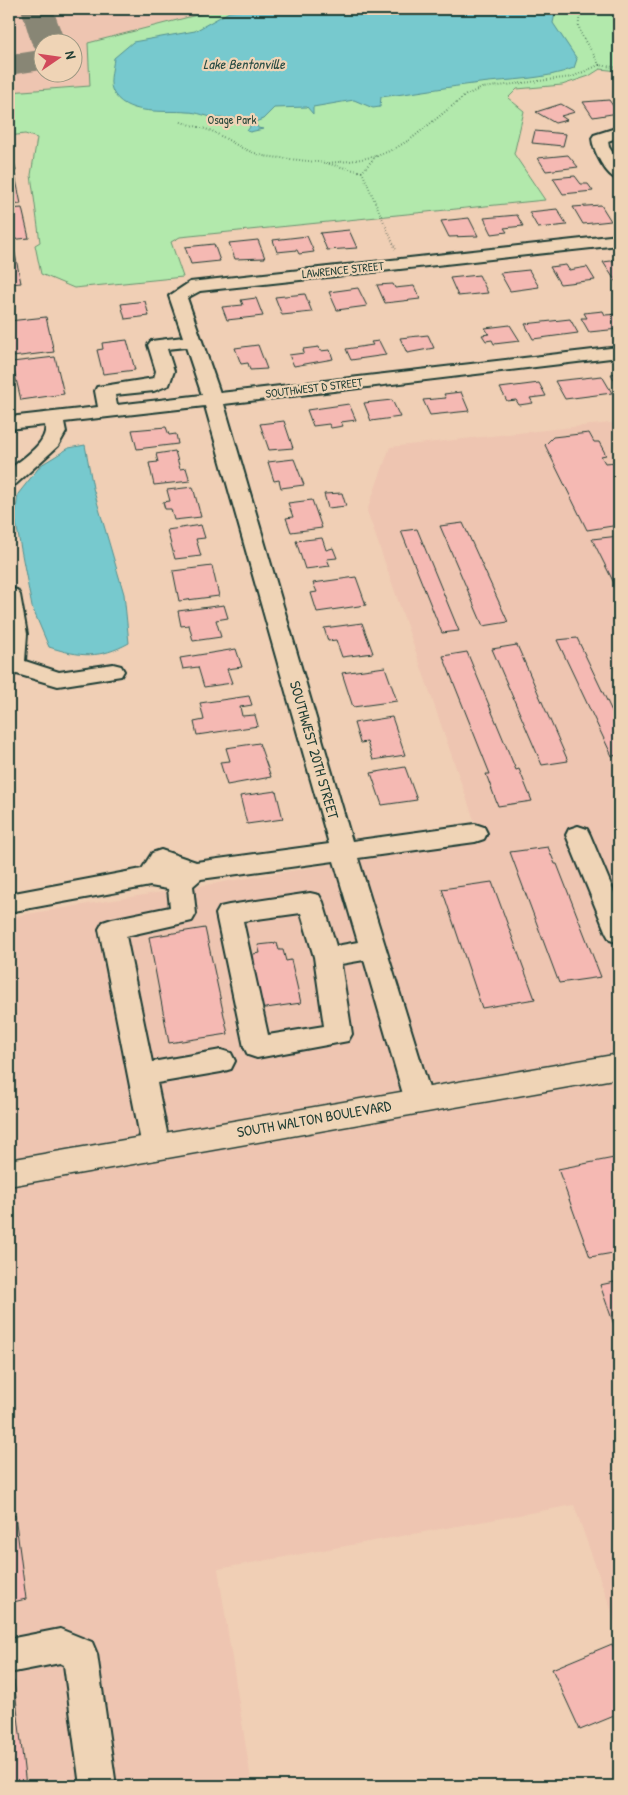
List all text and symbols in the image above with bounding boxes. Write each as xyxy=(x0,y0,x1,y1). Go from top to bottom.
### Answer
north arrow xyxy=(32,32,82,82)
text: N xyxy=(61,49,81,61)
water label: Lake Bentonville xyxy=(203,54,286,73)
park label: Osage Park xyxy=(208,111,256,128)
street label: LAWRENCE STREET xyxy=(301,257,385,282)
street label: SOUTHWEST D STREET xyxy=(264,373,364,402)
street label: SOUTHWEST 20TH STREET xyxy=(285,678,345,822)
street label: SOUTH WALTON BOULEVARD xyxy=(235,1094,393,1142)

